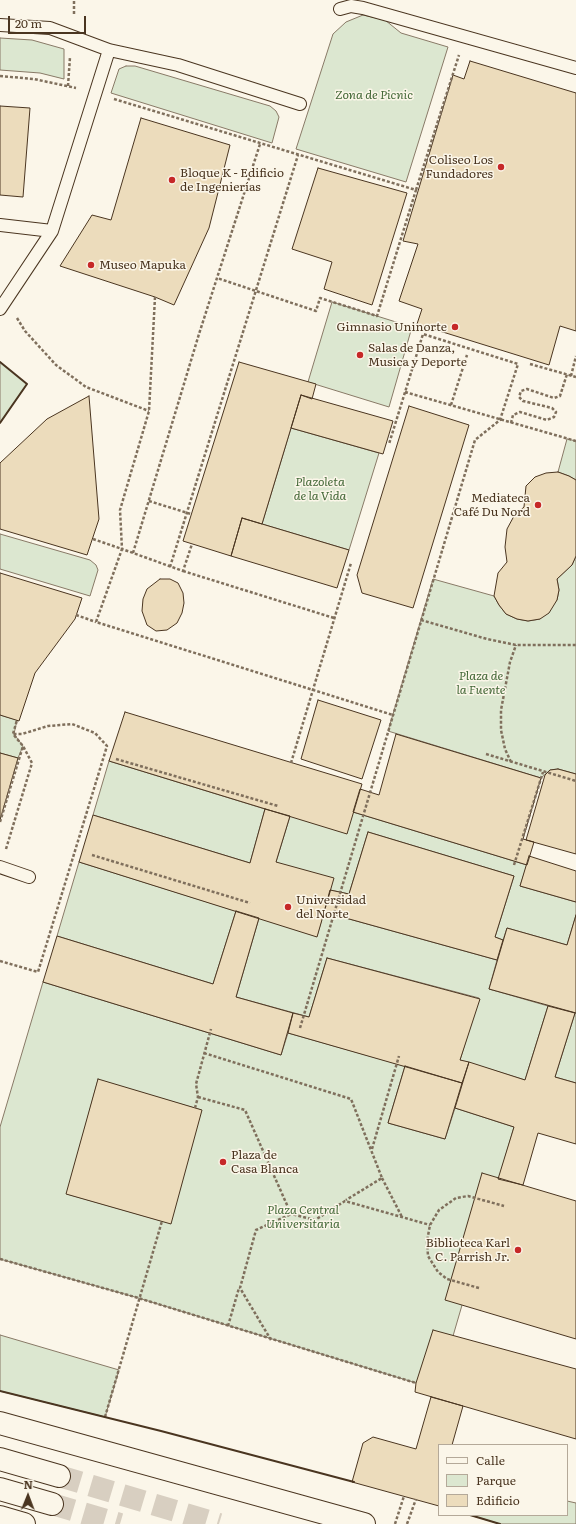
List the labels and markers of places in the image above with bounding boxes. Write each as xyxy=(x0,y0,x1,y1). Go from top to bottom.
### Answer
place label: Coliseo Los Fundadores xyxy=(425,153,493,181)
marker: Coliseo Los Fundadores xyxy=(496,162,506,172)
place label: Bloque K - Edificio de Ingenierías xyxy=(180,166,284,194)
marker: Bloque K - Edificio de Ingenierías xyxy=(167,175,177,185)
place label: Museo Mapuka xyxy=(99,258,186,272)
marker: Museo Mapuka xyxy=(86,260,96,270)
place label: Gimnasio Uninorte xyxy=(336,320,447,334)
marker: Gimnasio Uninorte xyxy=(450,322,460,332)
place label: Salas de Danza, Musica y Deporte xyxy=(368,341,467,369)
marker: Salas de Danza, Musica y Deporte xyxy=(355,350,365,360)
place label: Mediateca Café Du Nord xyxy=(454,491,530,519)
marker: Mediateca Café Du Nord xyxy=(533,500,543,510)
place label: Universidad del Norte xyxy=(296,893,366,921)
marker: Universidad del Norte xyxy=(283,902,293,912)
place label: Plaza de Casa Blanca xyxy=(231,1148,299,1176)
marker: Plaza de Casa Blanca xyxy=(218,1157,228,1167)
place label: Biblioteca Karl C. Parrish Jr. xyxy=(426,1236,510,1264)
marker: Biblioteca Karl C. Parrish Jr. xyxy=(513,1245,523,1255)

